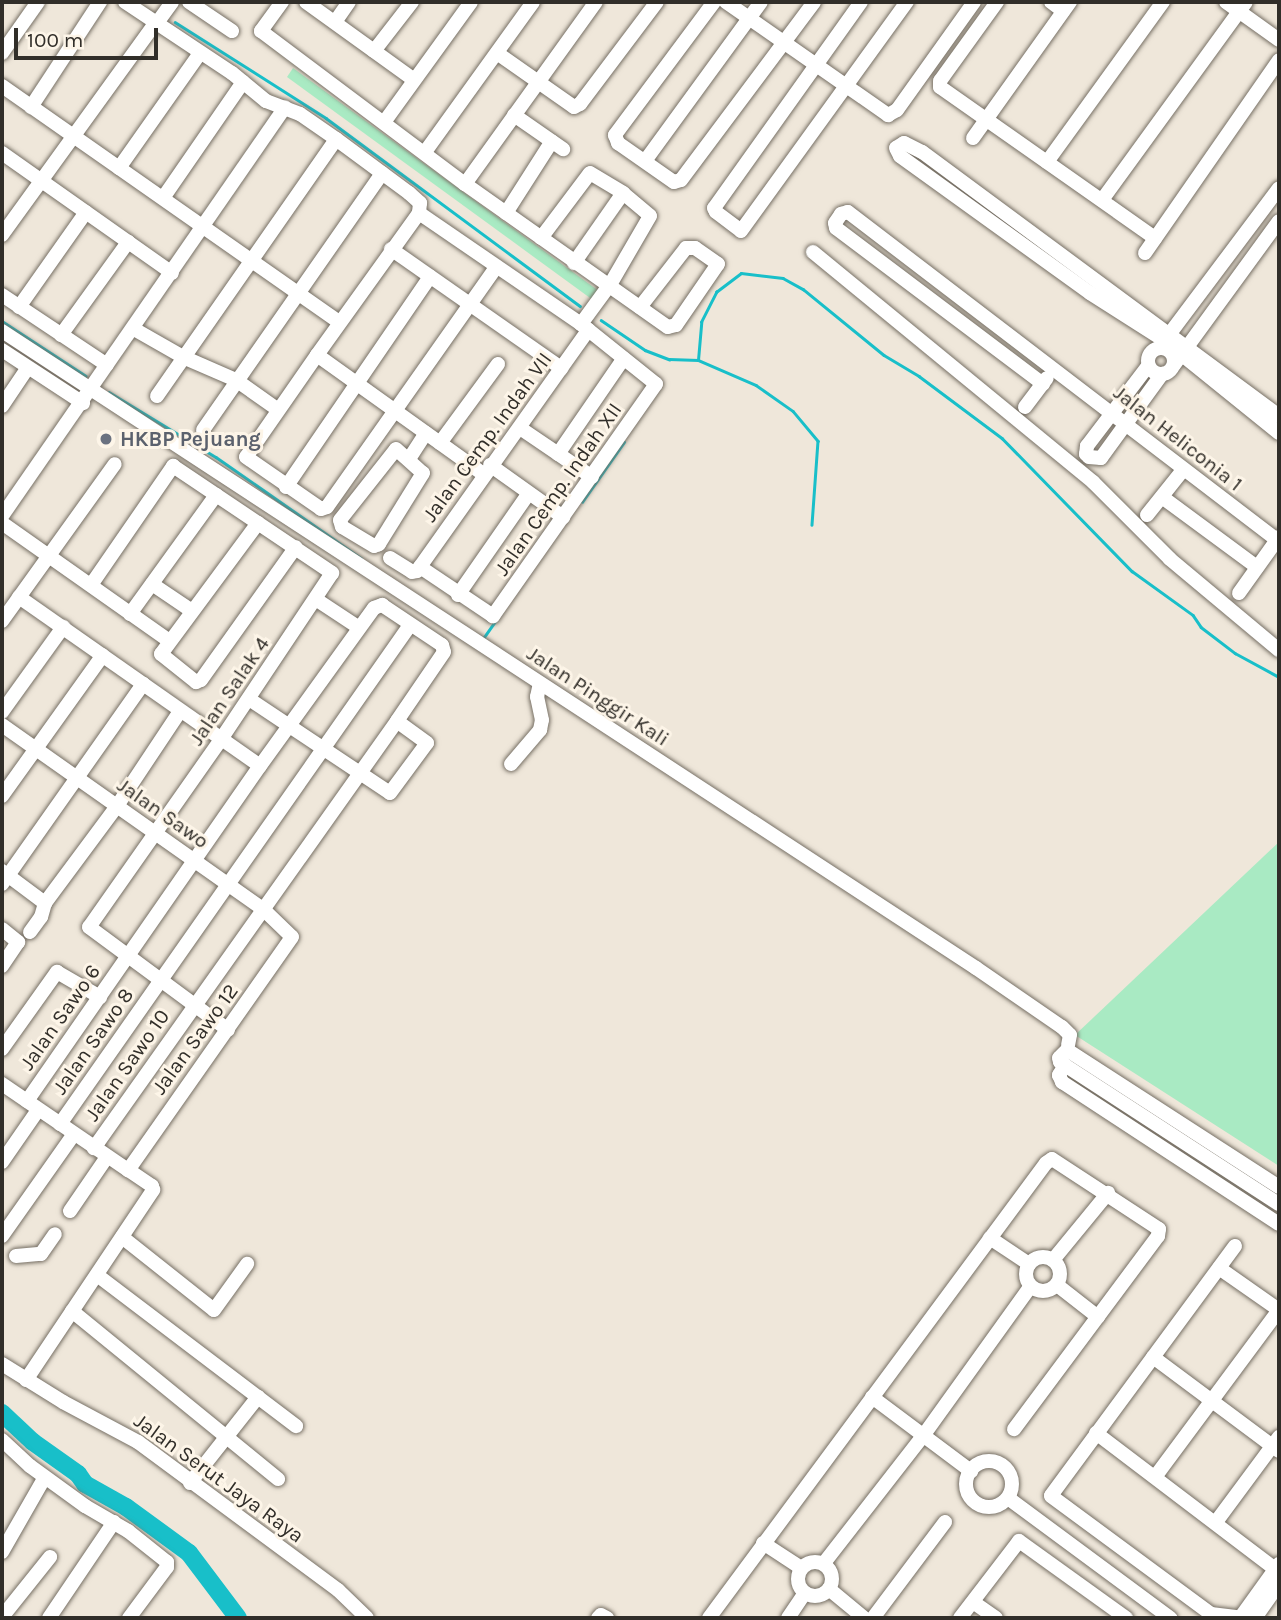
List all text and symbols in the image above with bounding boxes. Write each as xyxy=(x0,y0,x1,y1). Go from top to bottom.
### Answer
scale bar xyxy=(18,14,161,58)
text: 100 m xyxy=(27,28,84,52)
street label: Jalan Cemp. Indah VII xyxy=(417,347,557,527)
street label: Jalan Heliconia 1 xyxy=(1108,380,1248,496)
street label: Jalan Cemp. Indah XII xyxy=(489,398,627,580)
place label: HKBP Pejuang xyxy=(120,426,261,452)
marker: HKBP Pejuang xyxy=(98,431,114,447)
street label: Jalan Salak 4 xyxy=(183,632,275,750)
street label: Jalan Pinggir Kali xyxy=(522,641,674,751)
street label: Jalan Sawo xyxy=(112,772,214,854)
street label: Jalan Sawo 6 xyxy=(14,959,106,1075)
street label: Jalan Sawo 12 xyxy=(147,979,243,1099)
street label: Jalan Sawo 8 xyxy=(47,983,139,1099)
street label: Jalan Sawo 10 xyxy=(79,1004,175,1126)
street label: Jalan Serut Jaya Raya xyxy=(129,1408,309,1548)

